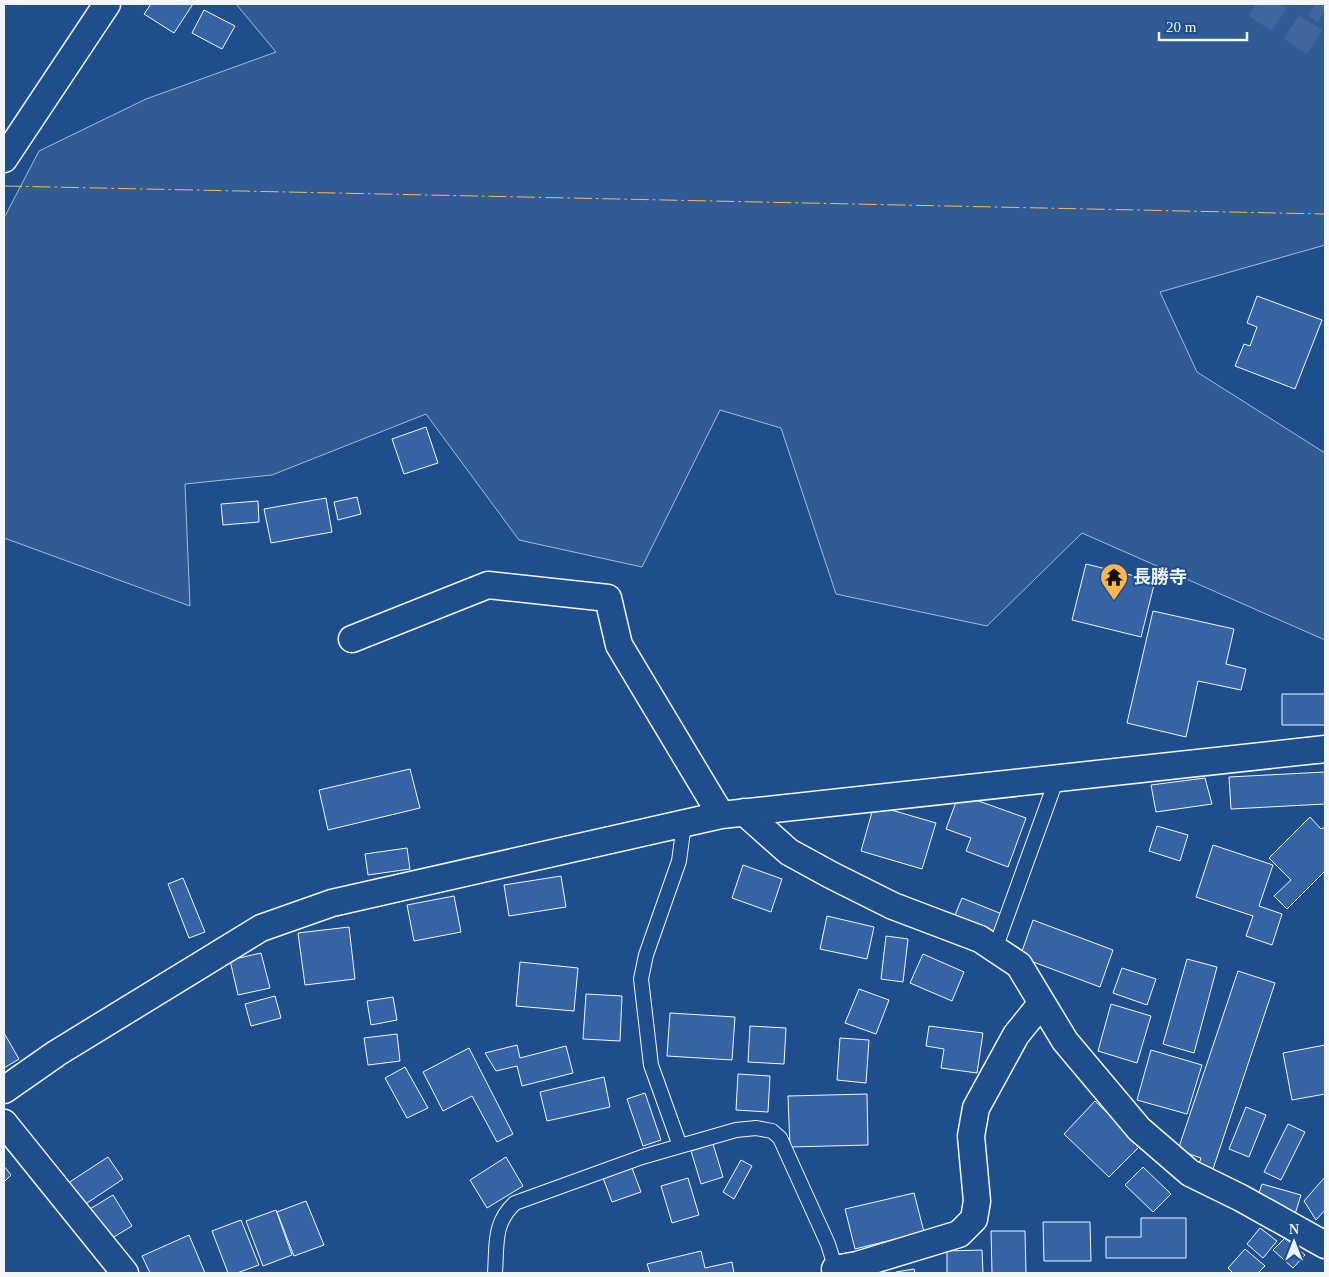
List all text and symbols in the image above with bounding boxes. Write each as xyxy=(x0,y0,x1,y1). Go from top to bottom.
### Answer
scale bar xyxy=(1159,10,1246,42)
text: 20 m xyxy=(1166,19,1197,35)
temple icon: 長勝寺 xyxy=(1099,562,1129,601)
place label: 長勝寺 xyxy=(1133,567,1187,587)
north arrow xyxy=(1269,1217,1319,1267)
text: N xyxy=(1289,1222,1299,1237)

